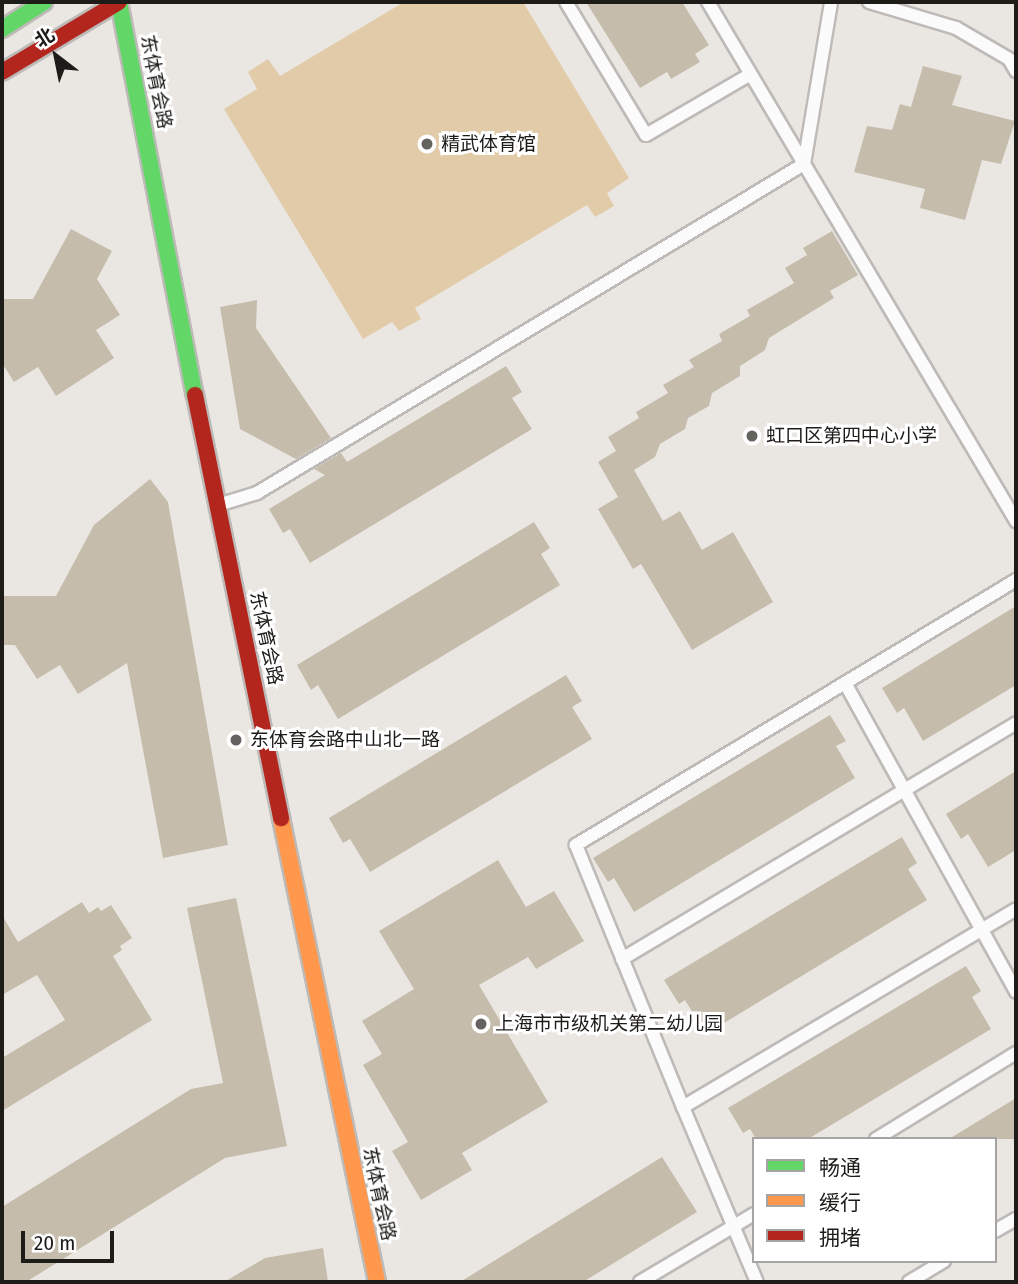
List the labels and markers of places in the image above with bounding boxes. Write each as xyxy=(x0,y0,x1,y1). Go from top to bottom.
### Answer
place label: 精武体育馆 xyxy=(441,133,536,155)
marker: 精武体育馆 xyxy=(419,136,435,152)
place label: 虹口区第四中心小学 xyxy=(766,425,937,447)
marker: 虹口区第四中心小学 xyxy=(744,428,760,444)
place label: 东体育会路中山北一路 xyxy=(250,729,440,751)
marker: 东体育会路中山北一路 xyxy=(228,732,244,748)
place label: 上海市市级机关第二幼儿园 xyxy=(495,1013,723,1035)
marker: 上海市市级机关第二幼儿园 xyxy=(473,1016,489,1032)

